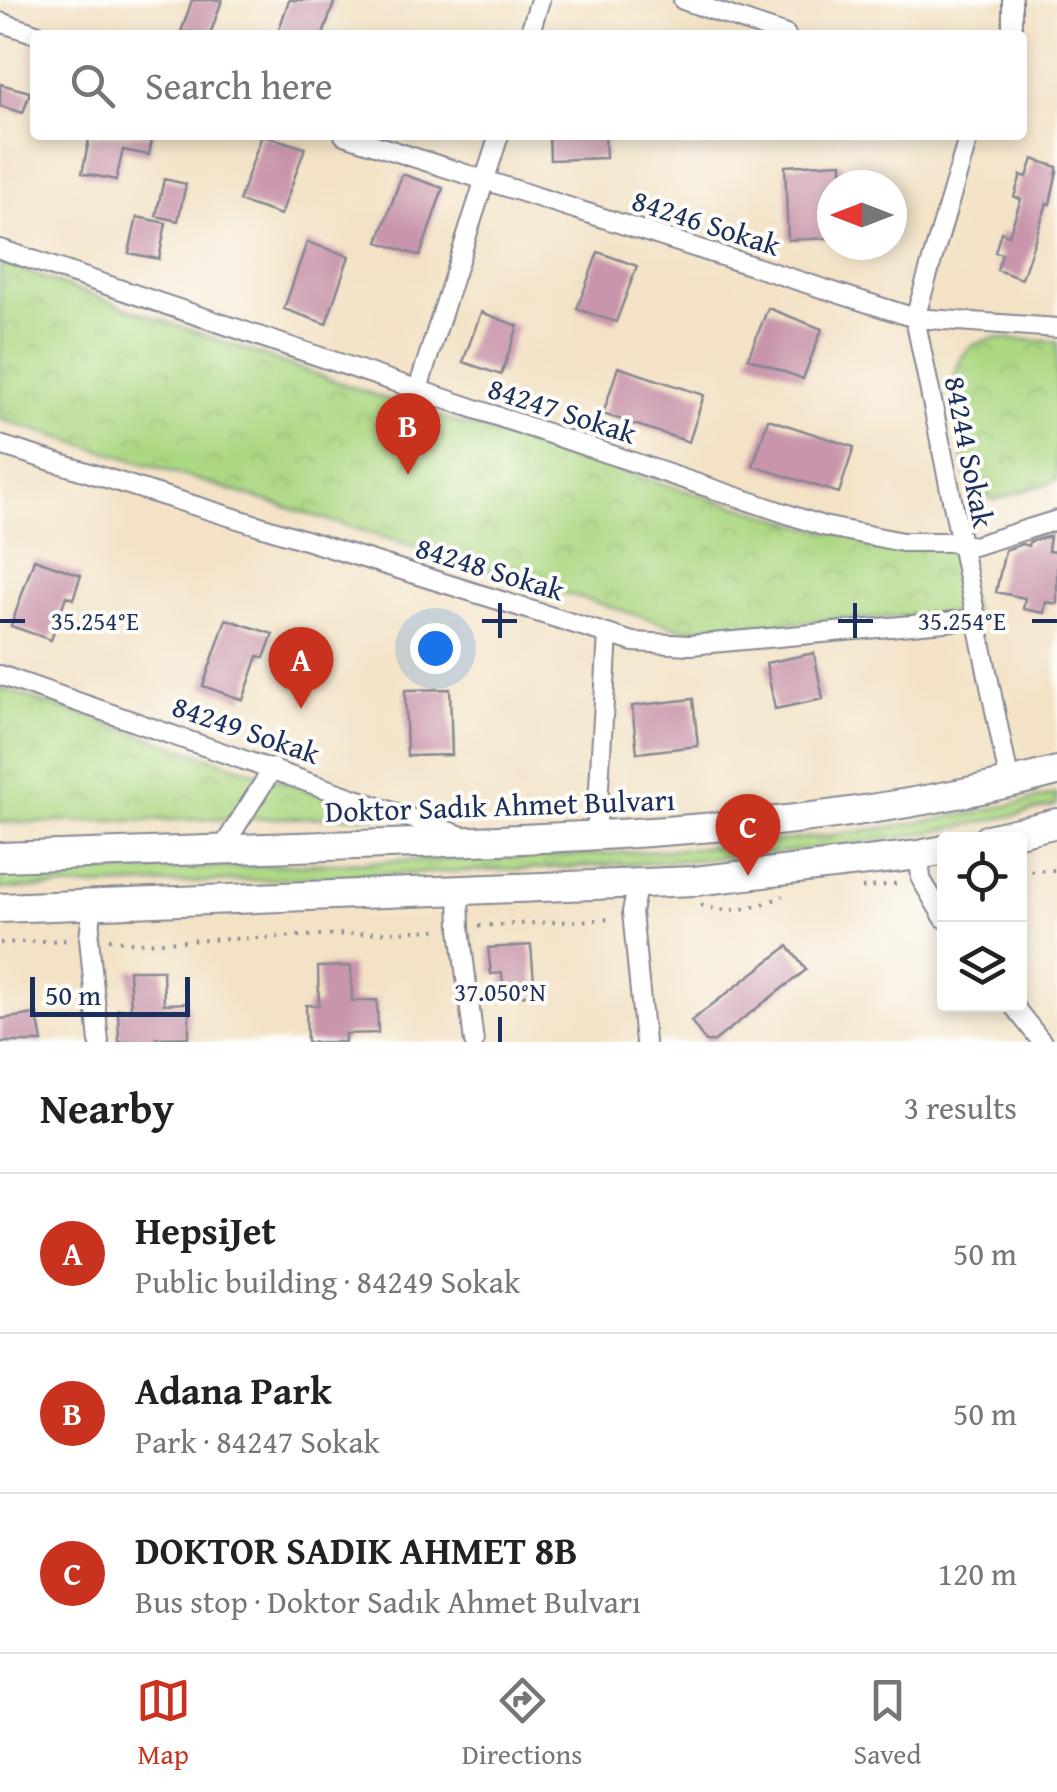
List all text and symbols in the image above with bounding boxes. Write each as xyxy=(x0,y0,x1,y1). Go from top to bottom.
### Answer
search box xyxy=(30,30,1027,140)
text: Search here xyxy=(145,57,333,113)
icon: search xyxy=(65,58,120,113)
north arrow xyxy=(817,170,907,260)
street label: 84246 Sokak xyxy=(627,177,787,267)
street label: 84247 Sokak xyxy=(483,365,643,455)
street label: 84244 Sokak xyxy=(934,372,1006,532)
pin: B xyxy=(376,392,440,475)
street label: 84248 Sokak xyxy=(410,525,571,612)
text: 35.254°E xyxy=(51,603,139,639)
text: 35.254°E xyxy=(918,603,1006,639)
your location xyxy=(410,623,461,674)
pin: A xyxy=(268,626,334,709)
street label: 84249 Sokak xyxy=(167,683,327,775)
street label: Doktor Sadık Ahmet Bulvarı xyxy=(324,777,676,833)
pin: C xyxy=(716,794,780,876)
map controls xyxy=(937,832,1027,1012)
button: locate xyxy=(937,832,1027,922)
button: layers xyxy=(937,922,1027,1012)
scale bar xyxy=(30,972,190,1016)
text: 50 m xyxy=(45,974,101,1015)
text: 37.050°N xyxy=(454,974,546,1010)
text: Nearby xyxy=(40,1077,174,1138)
text: 3 results xyxy=(904,1084,1017,1131)
text: HepsiJet xyxy=(135,1202,276,1258)
text: A xyxy=(62,1230,83,1277)
text: 50 m xyxy=(953,1230,1017,1277)
text: Public building · 84249 Sokak xyxy=(135,1258,520,1305)
text: Adana Park xyxy=(135,1362,332,1418)
text: B xyxy=(63,1390,82,1437)
text: 50 m xyxy=(953,1390,1017,1437)
text: Park · 84247 Sokak xyxy=(135,1418,380,1465)
text: DOKTOR SADIK AHMET 8B xyxy=(135,1522,578,1578)
text: C xyxy=(63,1550,82,1597)
text: 120 m xyxy=(938,1550,1017,1597)
text: Bus stop · Doktor Sadık Ahmet Bulvarı xyxy=(135,1578,641,1625)
tab: Map xyxy=(136,1673,191,1774)
tab: Directions xyxy=(462,1673,582,1774)
tab: Saved xyxy=(854,1673,921,1774)

